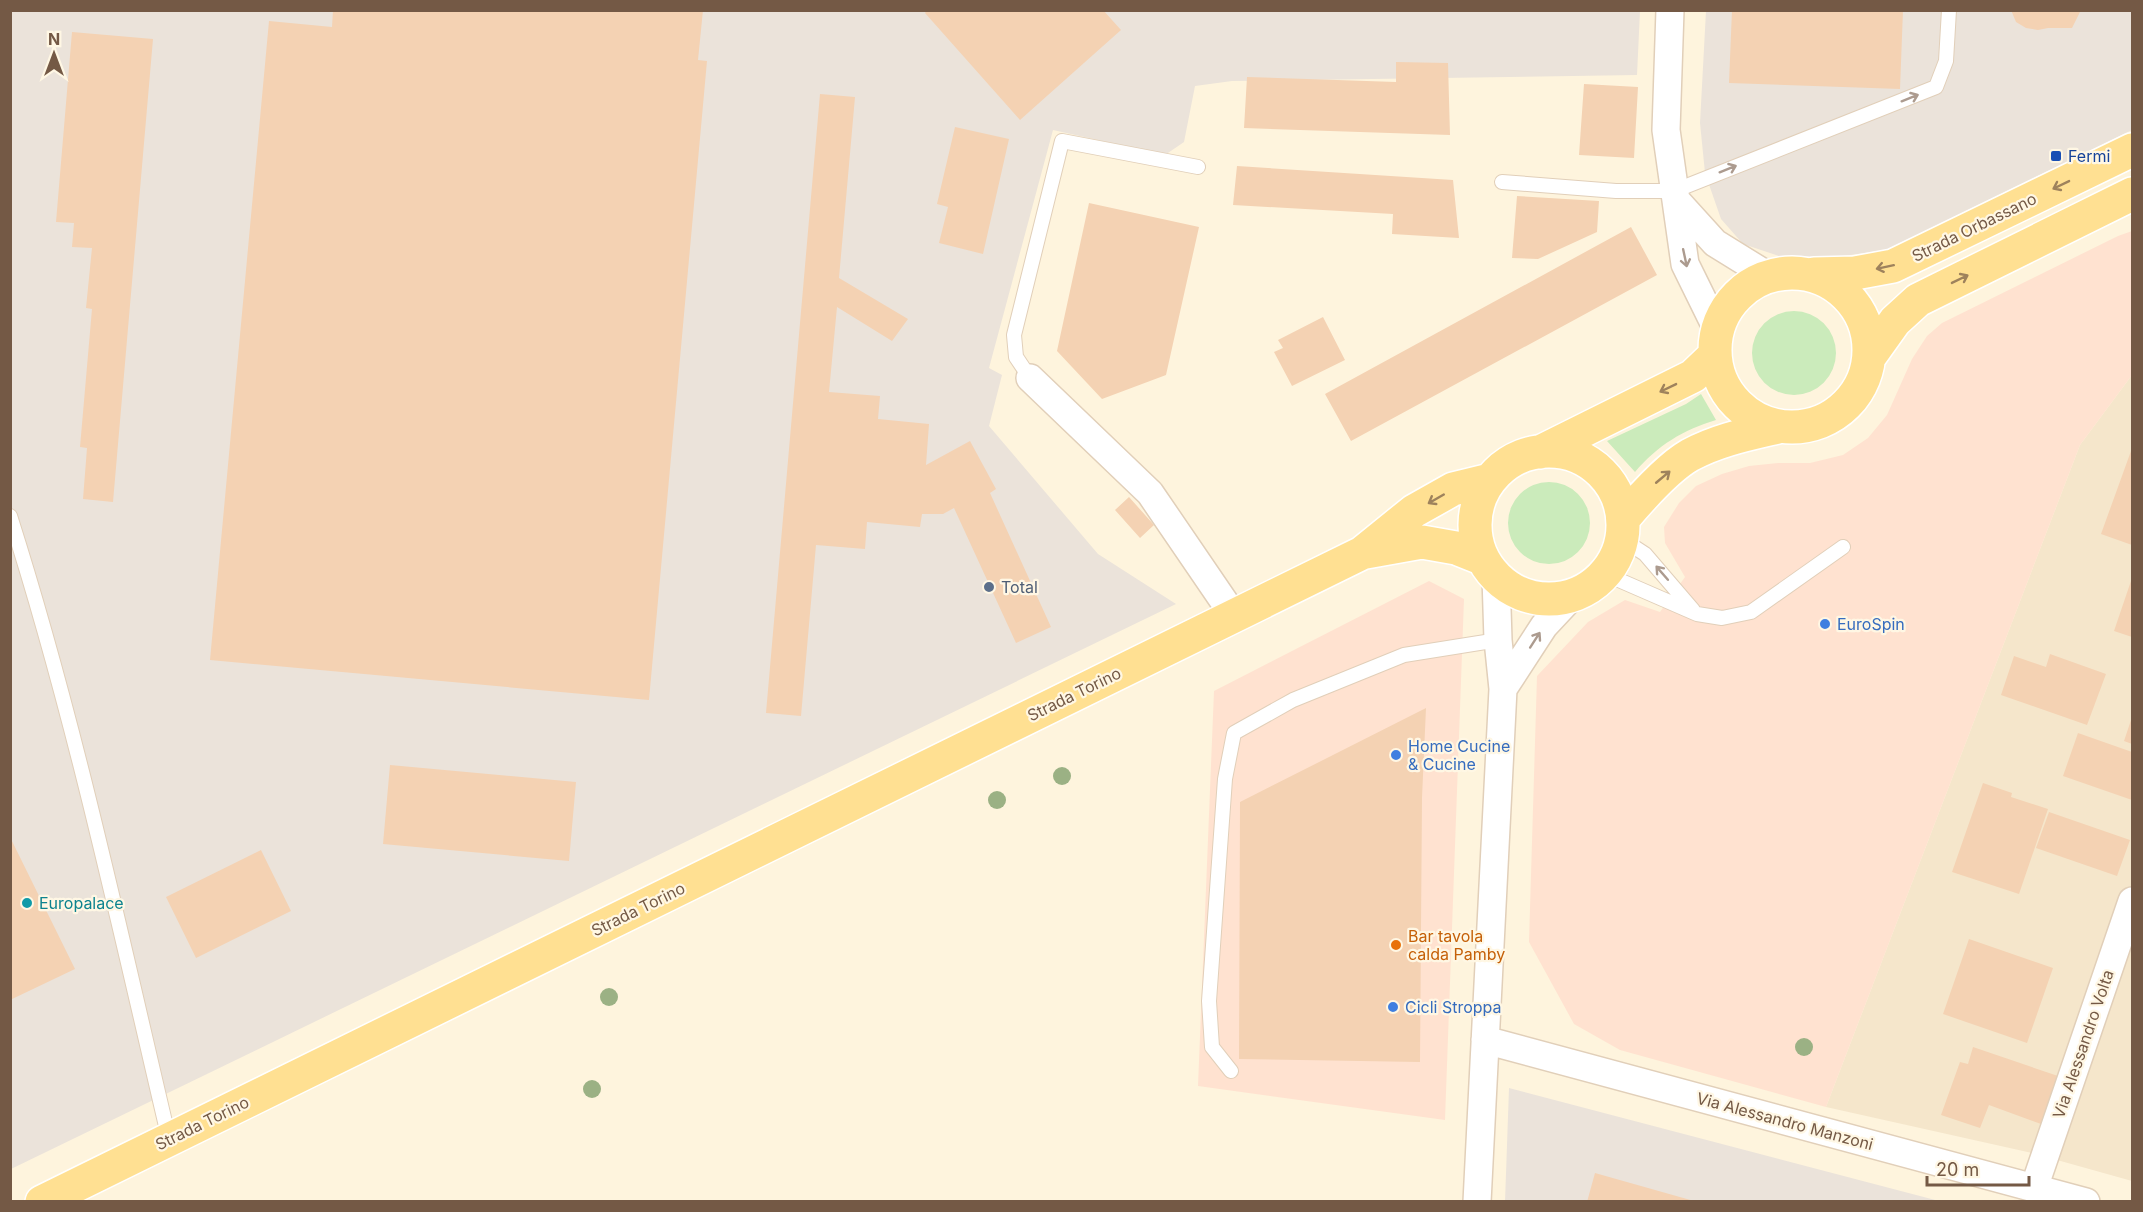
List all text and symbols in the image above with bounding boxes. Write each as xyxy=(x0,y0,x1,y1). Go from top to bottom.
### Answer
north arrow xyxy=(24,24,84,84)
text: N xyxy=(48,29,60,49)
one-way arrow xyxy=(1900,91,1919,102)
place label: Fermi xyxy=(2068,146,2110,166)
marker: Fermi xyxy=(2049,149,2063,163)
one-way arrow xyxy=(1719,163,1737,174)
one-way arrow xyxy=(2052,179,2070,191)
street label: Strada Orbassano xyxy=(1908,188,2040,266)
one-way arrow xyxy=(1679,248,1691,267)
one-way arrow xyxy=(1876,262,1895,273)
one-way arrow xyxy=(1951,273,1969,285)
one-way arrow xyxy=(1659,383,1677,395)
one-way arrow xyxy=(1655,470,1670,484)
one-way arrow xyxy=(1428,493,1445,505)
one-way arrow xyxy=(1655,566,1669,581)
place label: Total xyxy=(1001,577,1038,597)
marker: Total xyxy=(982,580,996,594)
place label: EuroSpin xyxy=(1837,614,1905,634)
marker: EuroSpin xyxy=(1818,617,1832,631)
one-way arrow xyxy=(1529,632,1541,649)
street label: Strada Torino xyxy=(1024,663,1124,725)
place label: Home Cucine & Cucine xyxy=(1408,736,1510,774)
marker: Home Cucine & Cucine xyxy=(1389,748,1403,762)
street label: Strada Torino xyxy=(588,878,688,940)
place label: Europalace xyxy=(39,893,124,913)
marker: Europalace xyxy=(20,896,34,910)
place label: Bar tavola calda Pamby xyxy=(1408,926,1505,964)
marker: Bar tavola calda Pamby xyxy=(1389,938,1403,952)
street label: Via Alessandro Volta xyxy=(2048,967,2118,1121)
place label: Cicli Stroppa xyxy=(1405,997,1502,1017)
marker: Cicli Stroppa xyxy=(1386,1000,1400,1014)
street label: Via Alessandro Manzoni xyxy=(1694,1088,1876,1154)
street label: Strada Torino xyxy=(152,1092,252,1154)
scale bar xyxy=(1927,1149,2029,1187)
text: 20 m xyxy=(1936,1159,1979,1180)

